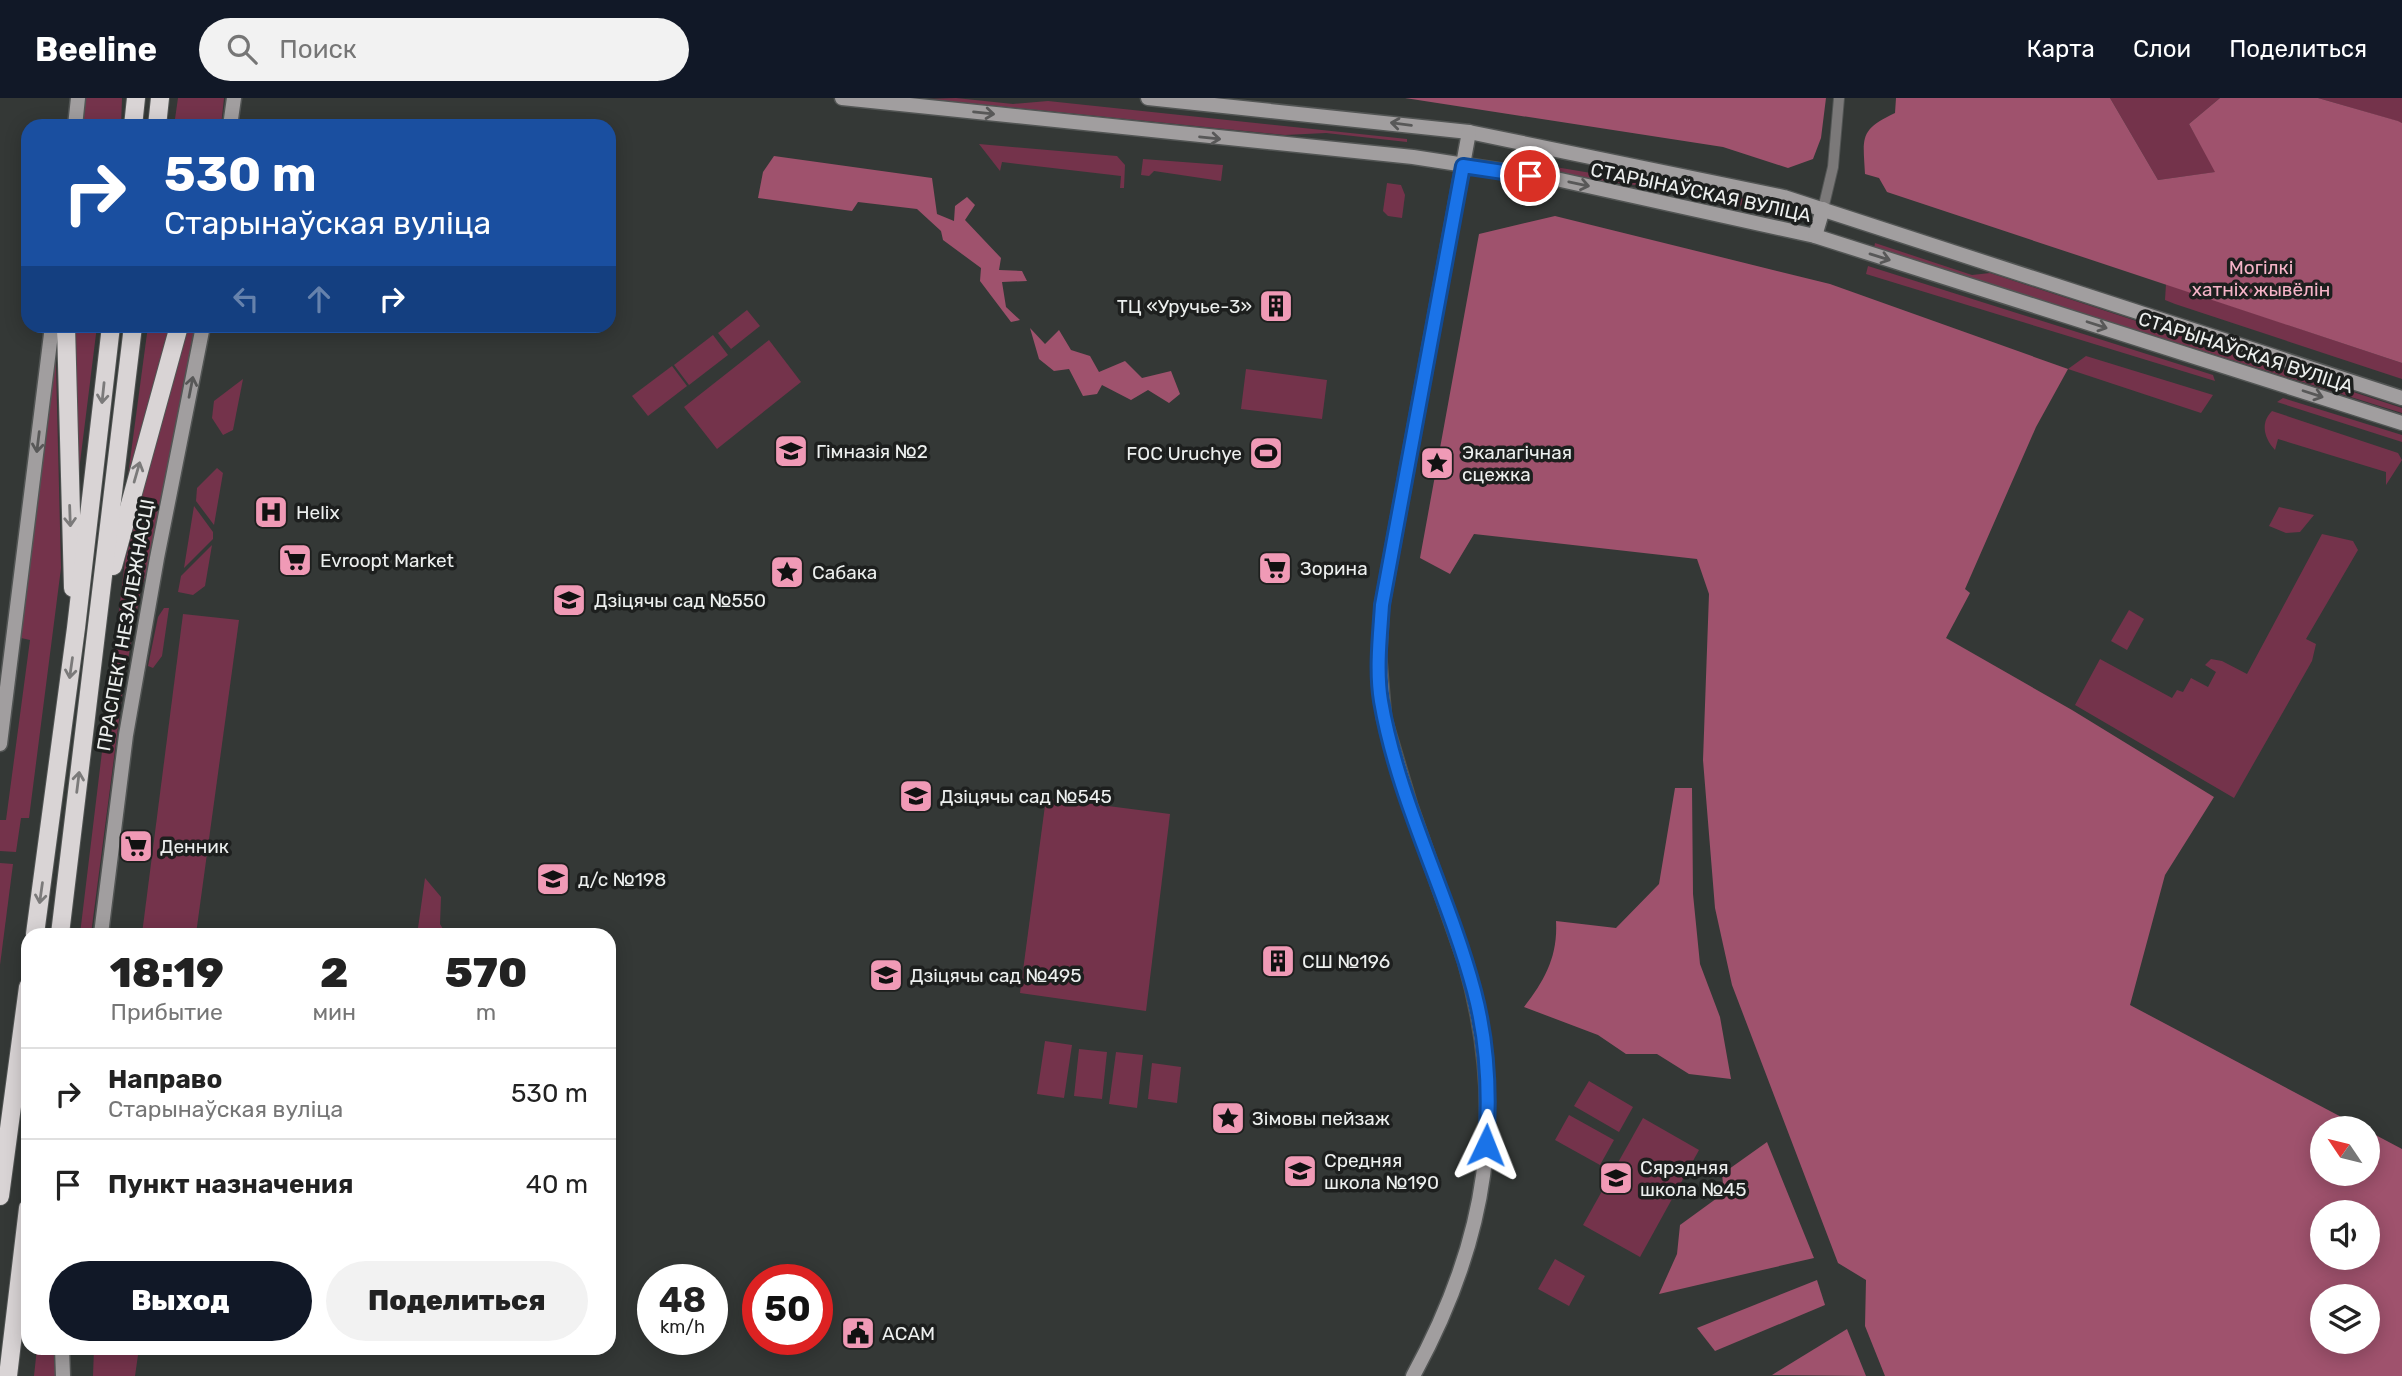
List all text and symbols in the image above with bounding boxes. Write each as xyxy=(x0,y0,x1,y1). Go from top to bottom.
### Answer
search box xyxy=(199,18,689,81)
text: Beeline xyxy=(35,30,157,69)
icon: search xyxy=(223,30,261,68)
text: Поиск xyxy=(279,34,357,65)
text: Карта xyxy=(2026,35,2095,63)
text: Слои xyxy=(2133,35,2191,63)
text: Поделиться xyxy=(2229,35,2367,63)
one-way arrow xyxy=(972,107,995,120)
one-way arrow xyxy=(1390,117,1413,130)
one-way arrow xyxy=(1198,132,1221,145)
text: 530 m xyxy=(164,145,317,203)
pin xyxy=(1500,146,1560,206)
icon: right xyxy=(49,147,140,238)
icon: arrive xyxy=(1511,157,1549,195)
street label: СТАРЫНАЎСКАЯ ВУЛІЦА xyxy=(1589,158,1813,227)
one-way arrow xyxy=(1567,178,1590,192)
text: Старынаўская вуліца xyxy=(164,204,491,242)
one-way arrow xyxy=(1868,251,1890,264)
park label: Могілкі хатніх жывёлін xyxy=(2192,256,2330,301)
icon: left xyxy=(227,280,265,318)
icon: ahead xyxy=(300,280,338,318)
icon: right xyxy=(373,280,411,318)
building icon: ТЦ «Уручье-3» xyxy=(1257,287,1295,325)
place label: ТЦ «Уручье-3» xyxy=(1117,295,1252,318)
street label: СТАРЫНАЎСКАЯ ВУЛІЦА xyxy=(2135,307,2357,398)
one-way arrow xyxy=(2085,319,2107,332)
one-way arrow xyxy=(185,376,199,399)
one-way arrow xyxy=(96,381,109,404)
one-way arrow xyxy=(2302,389,2324,402)
one-way arrow xyxy=(32,430,45,453)
school or university icon: Гімназія №2 xyxy=(772,432,810,470)
sports icon: FOC Uruchye xyxy=(1247,434,1285,472)
place label: Гімназія №2 xyxy=(816,440,928,463)
place label: Экалагічная сцежка xyxy=(1462,441,1572,486)
place label: FOC Uruchye xyxy=(1126,442,1242,465)
place icon: Экалагічная сцежка xyxy=(1418,444,1456,482)
one-way arrow xyxy=(132,462,145,484)
hospital icon: Helix xyxy=(252,493,290,531)
street label: ПРАСПЕКТ НЕЗАЛЕЖНАСЦІ xyxy=(92,497,159,753)
place label: Helix xyxy=(296,501,340,524)
one-way arrow xyxy=(63,504,76,527)
supermarket icon: Evroopt Market xyxy=(276,541,314,579)
place label: Evroopt Market xyxy=(320,549,455,572)
supermarket icon: Зорина xyxy=(1256,549,1294,587)
place icon: Сабака xyxy=(768,553,806,591)
place label: Зорина xyxy=(1300,557,1368,580)
place label: Сабака xyxy=(812,561,877,584)
school or university icon: Дзіцячы сад №550 xyxy=(550,581,588,619)
place label: Дзіцячы сад №550 xyxy=(594,589,766,612)
one-way arrow xyxy=(64,656,77,679)
one-way arrow xyxy=(72,771,85,794)
school or university icon: Дзіцячы сад №545 xyxy=(897,777,935,815)
place label: Дзіцячы сад №545 xyxy=(940,785,1112,808)
supermarket icon: Денник xyxy=(117,827,155,865)
place label: Денник xyxy=(160,835,229,858)
school or university icon: д/с №198 xyxy=(534,860,572,898)
place label: д/с №198 xyxy=(578,868,666,891)
one-way arrow xyxy=(34,882,47,904)
building icon: СШ №196 xyxy=(1259,942,1297,980)
text: 18:19 xyxy=(110,948,224,998)
text: 2 xyxy=(320,948,348,998)
text: 570 xyxy=(445,948,527,998)
place label: СШ №196 xyxy=(1302,950,1390,973)
school or university icon: Дзіцячы сад №495 xyxy=(867,956,905,994)
place label: Дзіцячы сад №495 xyxy=(910,964,1082,987)
text: Прибытие xyxy=(110,998,223,1026)
text: мин xyxy=(312,998,356,1026)
text: m xyxy=(476,998,496,1026)
text: Направо xyxy=(108,1064,222,1095)
icon: right xyxy=(49,1075,87,1113)
text: 530 m xyxy=(511,1078,588,1109)
text: Старынаўская вуліца xyxy=(108,1095,343,1123)
place icon: Зімовы пейзаж xyxy=(1209,1099,1247,1137)
place label: Зімовы пейзаж xyxy=(1252,1107,1390,1130)
position arrow xyxy=(1449,1108,1523,1182)
north arrow xyxy=(2310,1116,2380,1186)
map controls xyxy=(2310,1116,2380,1354)
place label: Средняя школа №190 xyxy=(1324,1149,1439,1194)
school or university icon: Средняя школа №190 xyxy=(1281,1152,1319,1190)
place label: Сярэдняя школа №45 xyxy=(1640,1156,1747,1201)
school or university icon: Сярэдняя школа №45 xyxy=(1597,1159,1635,1197)
icon: arrive xyxy=(49,1166,87,1204)
text: Пункт назначения xyxy=(108,1169,353,1200)
text: 40 m xyxy=(526,1169,588,1200)
button: sound xyxy=(2310,1200,2380,1270)
button: Выход xyxy=(49,1261,312,1341)
button: Поделиться xyxy=(326,1261,588,1341)
speed limit sign: 50 xyxy=(742,1264,833,1355)
text: 48 xyxy=(659,1279,706,1321)
button: layers xyxy=(2310,1284,2380,1354)
public building icon: АСАМ xyxy=(839,1314,877,1352)
text: km/h xyxy=(660,1316,705,1338)
place label: АСАМ xyxy=(882,1322,935,1345)

